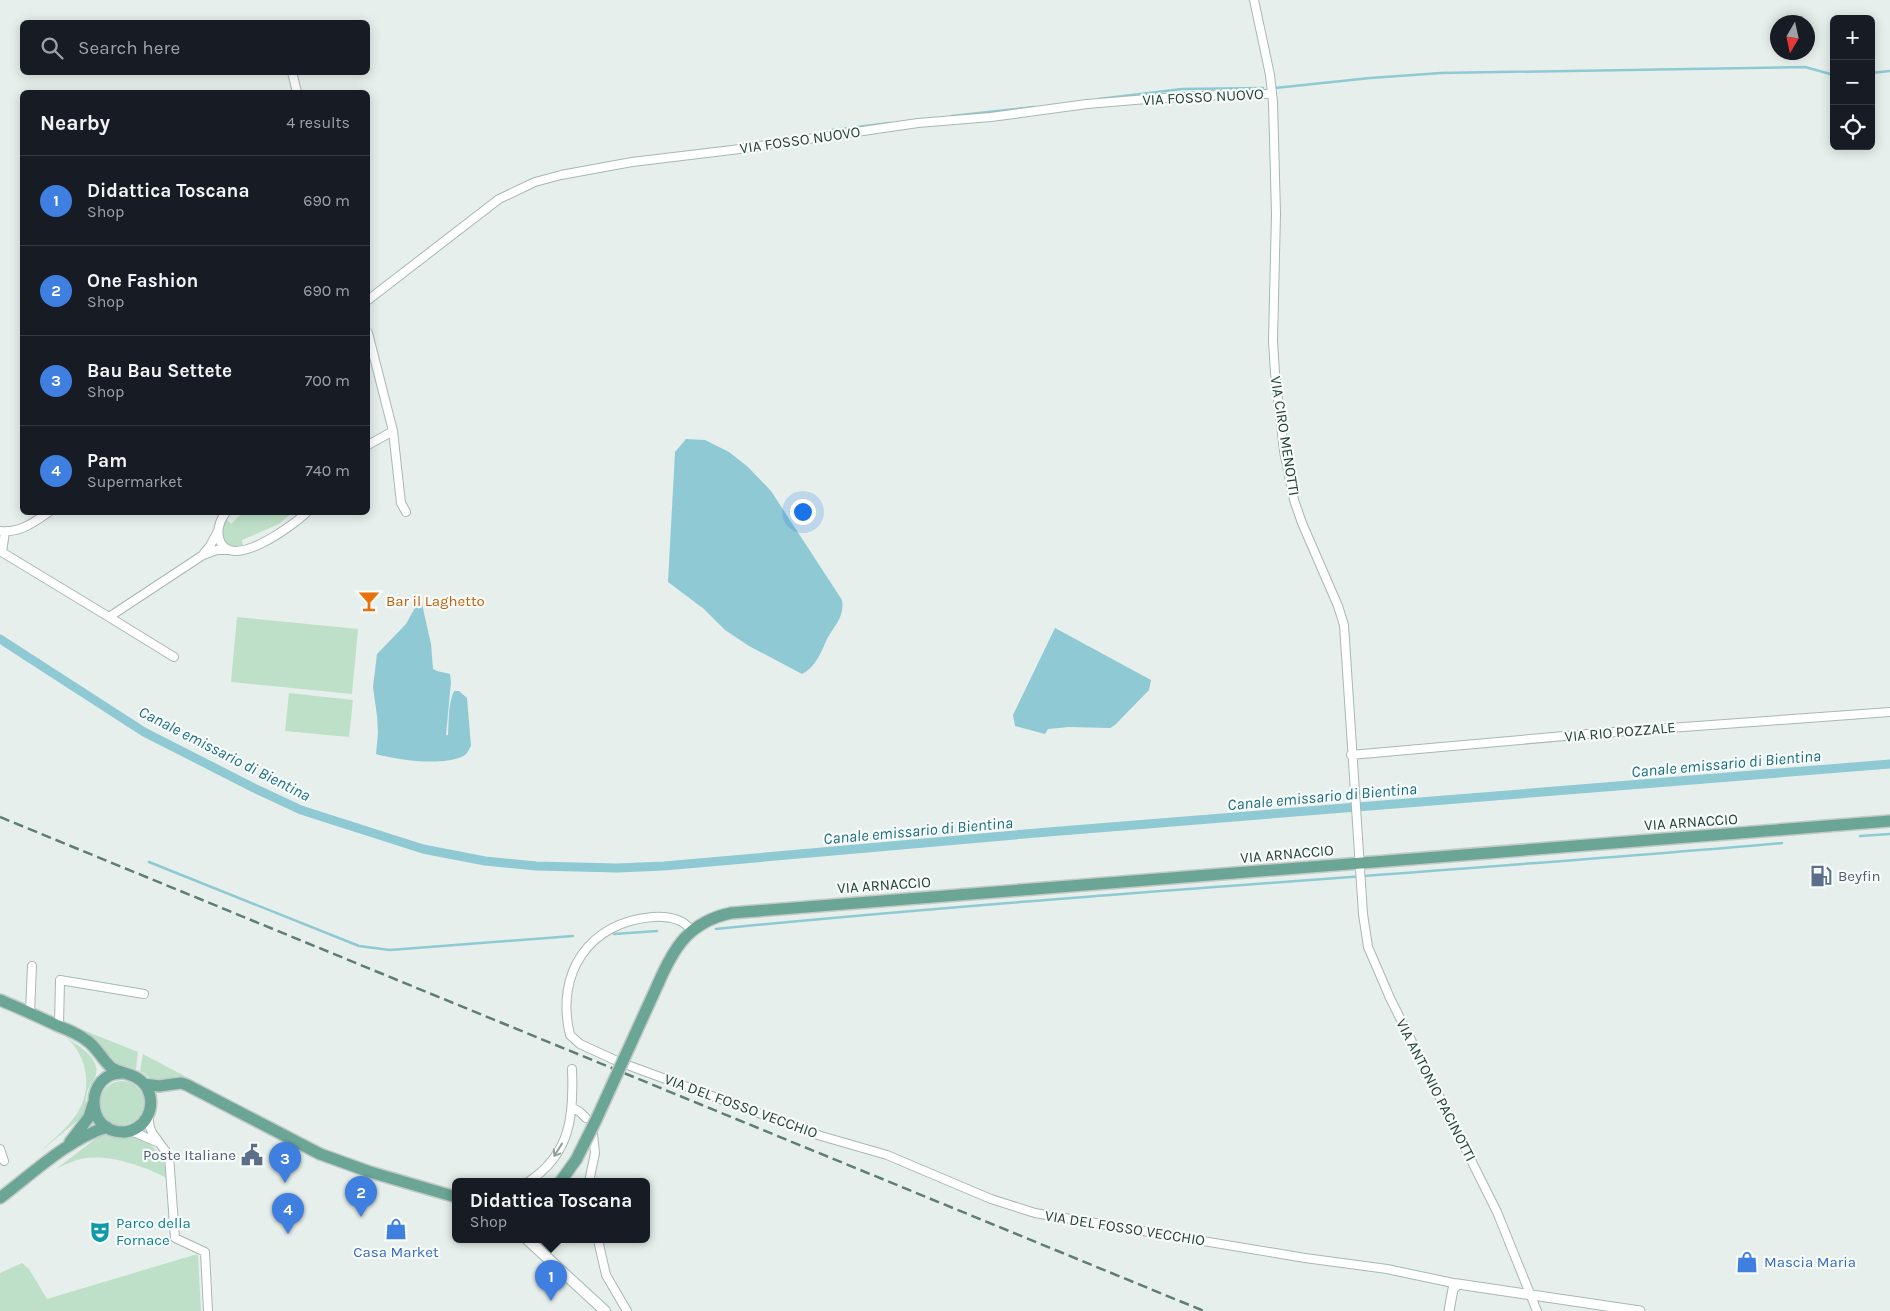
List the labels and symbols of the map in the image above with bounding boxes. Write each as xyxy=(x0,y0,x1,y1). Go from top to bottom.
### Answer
north arrow xyxy=(1770,15,1815,60)
street label: VIA FOSSO NUOVO xyxy=(1142,85,1264,109)
street label: VIA FOSSO NUOVO xyxy=(739,123,861,157)
street label: VIA CIRO MENOTTI xyxy=(1267,375,1303,497)
your location xyxy=(790,499,816,525)
bar icon: Bar il Laghetto xyxy=(356,588,382,614)
place label: Bar il Laghetto xyxy=(386,592,485,610)
water label: Canale emissario di Bientina xyxy=(136,702,314,805)
street label: VIA RIO POZZALE xyxy=(1564,718,1676,746)
water label: Canale emissario di Bientina xyxy=(1631,746,1822,781)
water label: Canale emissario di Bientina xyxy=(1227,779,1418,814)
street label: VIA ARNACCIO xyxy=(1644,810,1738,834)
water label: Canale emissario di Bientina xyxy=(823,813,1014,848)
street label: VIA ARNACCIO xyxy=(1240,841,1334,867)
fuel station icon: Beyfin xyxy=(1808,863,1834,889)
place label: Beyfin xyxy=(1838,867,1881,885)
street label: VIA ARNACCIO xyxy=(837,873,931,897)
street label: VIA ANTONIO PACINOTTI xyxy=(1392,1016,1480,1164)
street label: VIA DEL FOSSO VECCHIO xyxy=(662,1070,820,1142)
public building icon: Poste Italiane xyxy=(239,1142,265,1168)
pin: 3 xyxy=(269,1142,301,1183)
one-way arrow xyxy=(553,1143,564,1157)
place label: Poste Italiane xyxy=(143,1146,236,1164)
pin: 2 xyxy=(345,1176,377,1217)
pin: 4 xyxy=(272,1193,304,1234)
street label: VIA DEL FOSSO VECCHIO xyxy=(1044,1206,1206,1250)
place label: Parco della Fornace xyxy=(116,1214,191,1249)
shop icon: Casa Market xyxy=(383,1216,409,1242)
theatre icon: Parco della Fornace xyxy=(87,1219,113,1245)
place label: Casa Market xyxy=(353,1243,439,1261)
shop icon: Mascia Maria xyxy=(1734,1249,1760,1275)
place label: Mascia Maria xyxy=(1764,1253,1856,1271)
pin: 1 xyxy=(535,1260,567,1301)

